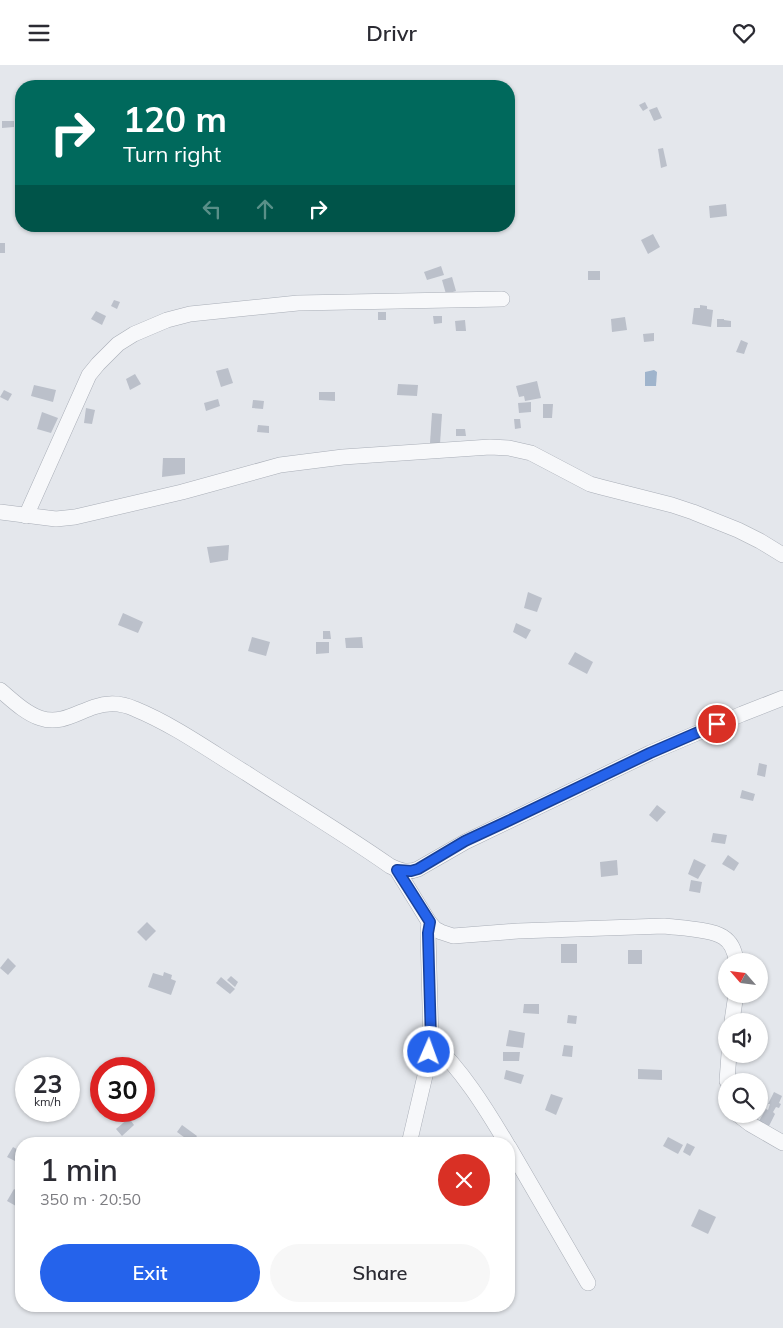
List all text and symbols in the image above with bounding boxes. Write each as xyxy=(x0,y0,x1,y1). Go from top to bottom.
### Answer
icon: menu xyxy=(25,19,53,47)
text: Drivr xyxy=(366,19,417,47)
icon: heart xyxy=(730,19,758,47)
text: 120 m xyxy=(123,97,227,141)
icon: right xyxy=(40,100,105,165)
text: Turn right xyxy=(123,140,221,168)
icon: left xyxy=(198,195,226,223)
icon: ahead xyxy=(251,195,279,223)
icon: right xyxy=(304,195,332,223)
pin xyxy=(696,703,738,745)
icon: arrive xyxy=(703,710,731,738)
north arrow xyxy=(718,953,768,1003)
map controls xyxy=(718,953,768,1123)
button: sound xyxy=(718,1013,768,1063)
position arrow xyxy=(402,1025,454,1077)
speed limit sign: 30 xyxy=(90,1057,155,1122)
text: 23 xyxy=(32,1068,63,1099)
button: search xyxy=(718,1073,768,1123)
text: km/h xyxy=(34,1094,61,1109)
text: 1 min xyxy=(40,1151,118,1189)
button: close xyxy=(438,1154,490,1206)
text: 350 m · 20:50 xyxy=(40,1189,141,1209)
button: Exit xyxy=(40,1244,260,1302)
button: Share xyxy=(270,1244,490,1302)

